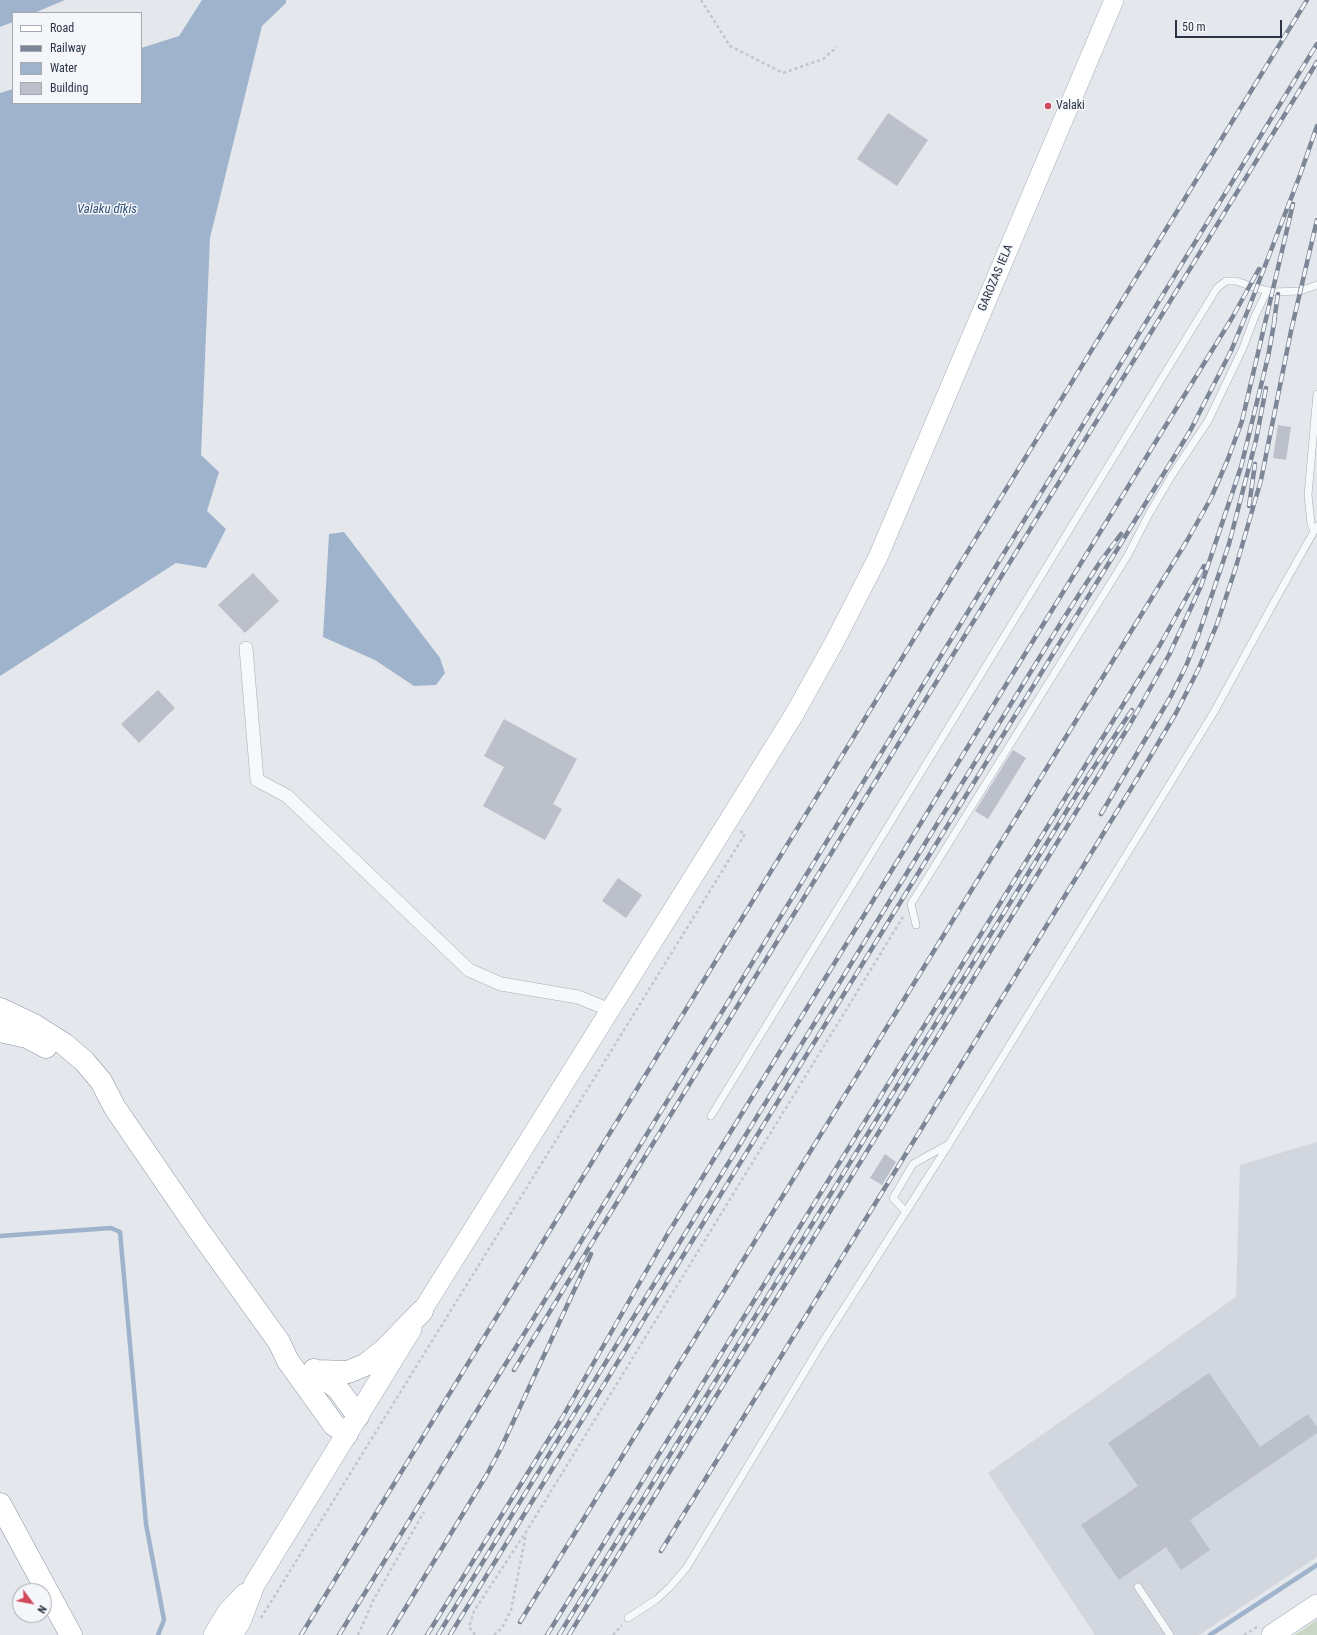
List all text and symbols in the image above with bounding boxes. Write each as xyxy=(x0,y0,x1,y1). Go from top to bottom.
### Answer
legend xyxy=(12,12,142,104)
scale bar xyxy=(1177,12,1284,38)
text: 50 m xyxy=(1182,20,1206,34)
text: Road xyxy=(50,21,74,35)
text: Railway xyxy=(50,41,86,55)
text: Water xyxy=(50,61,78,75)
text: Building xyxy=(50,81,88,95)
place label: Valaki xyxy=(1056,99,1085,113)
marker: Valaki xyxy=(1043,101,1053,111)
water label: Valaku dīķis xyxy=(77,202,137,218)
street label: GAROZAS IELA xyxy=(975,242,1017,314)
north arrow xyxy=(12,1583,52,1623)
text: N xyxy=(34,1603,49,1615)

